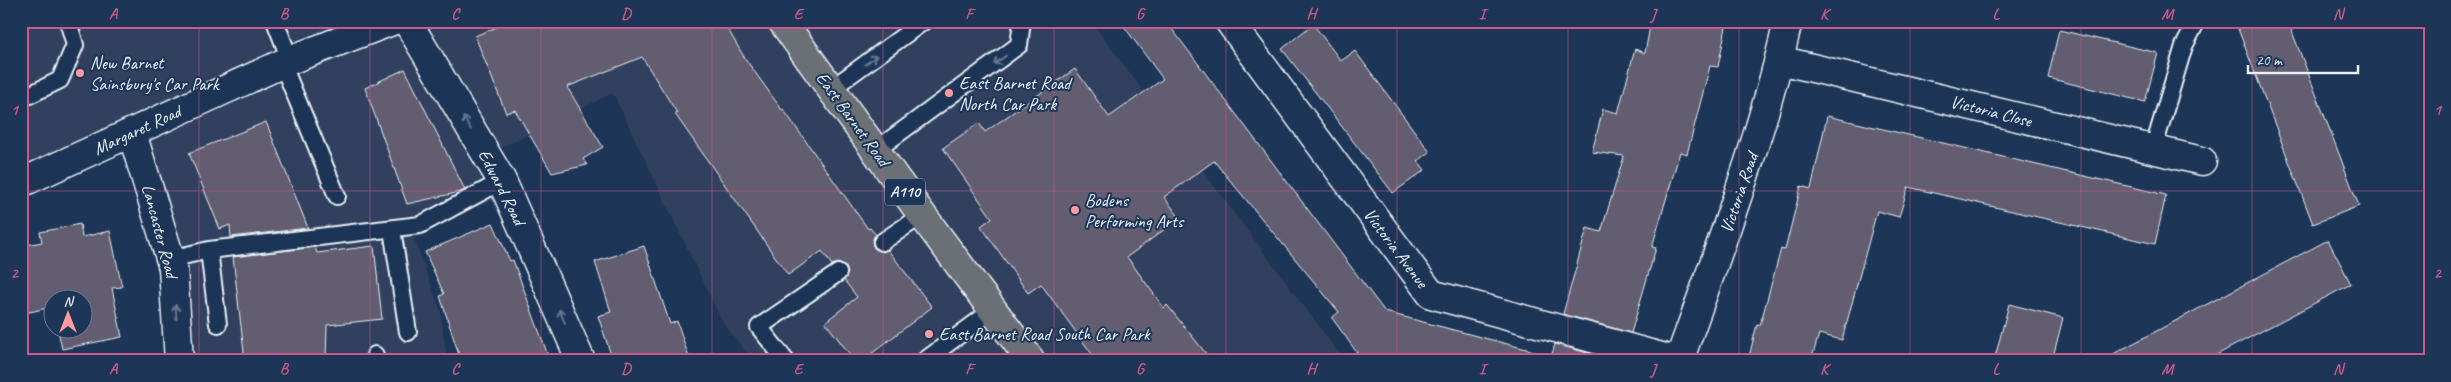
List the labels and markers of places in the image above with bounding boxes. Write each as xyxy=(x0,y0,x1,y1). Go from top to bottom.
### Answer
place label: New Barnet Sainsbury's Car Park xyxy=(90,52,220,95)
marker: New Barnet Sainsbury's Car Park xyxy=(74,67,86,79)
place label: East Barnet Road North Car Park xyxy=(959,72,1073,115)
marker: East Barnet Road North Car Park xyxy=(943,87,955,99)
place label: Bodens Performing Arts xyxy=(1085,189,1185,232)
marker: Bodens Performing Arts xyxy=(1069,204,1081,216)
place label: East Barnet Road South Car Park xyxy=(939,323,1151,345)
marker: East Barnet Road South Car Park xyxy=(923,328,935,340)

